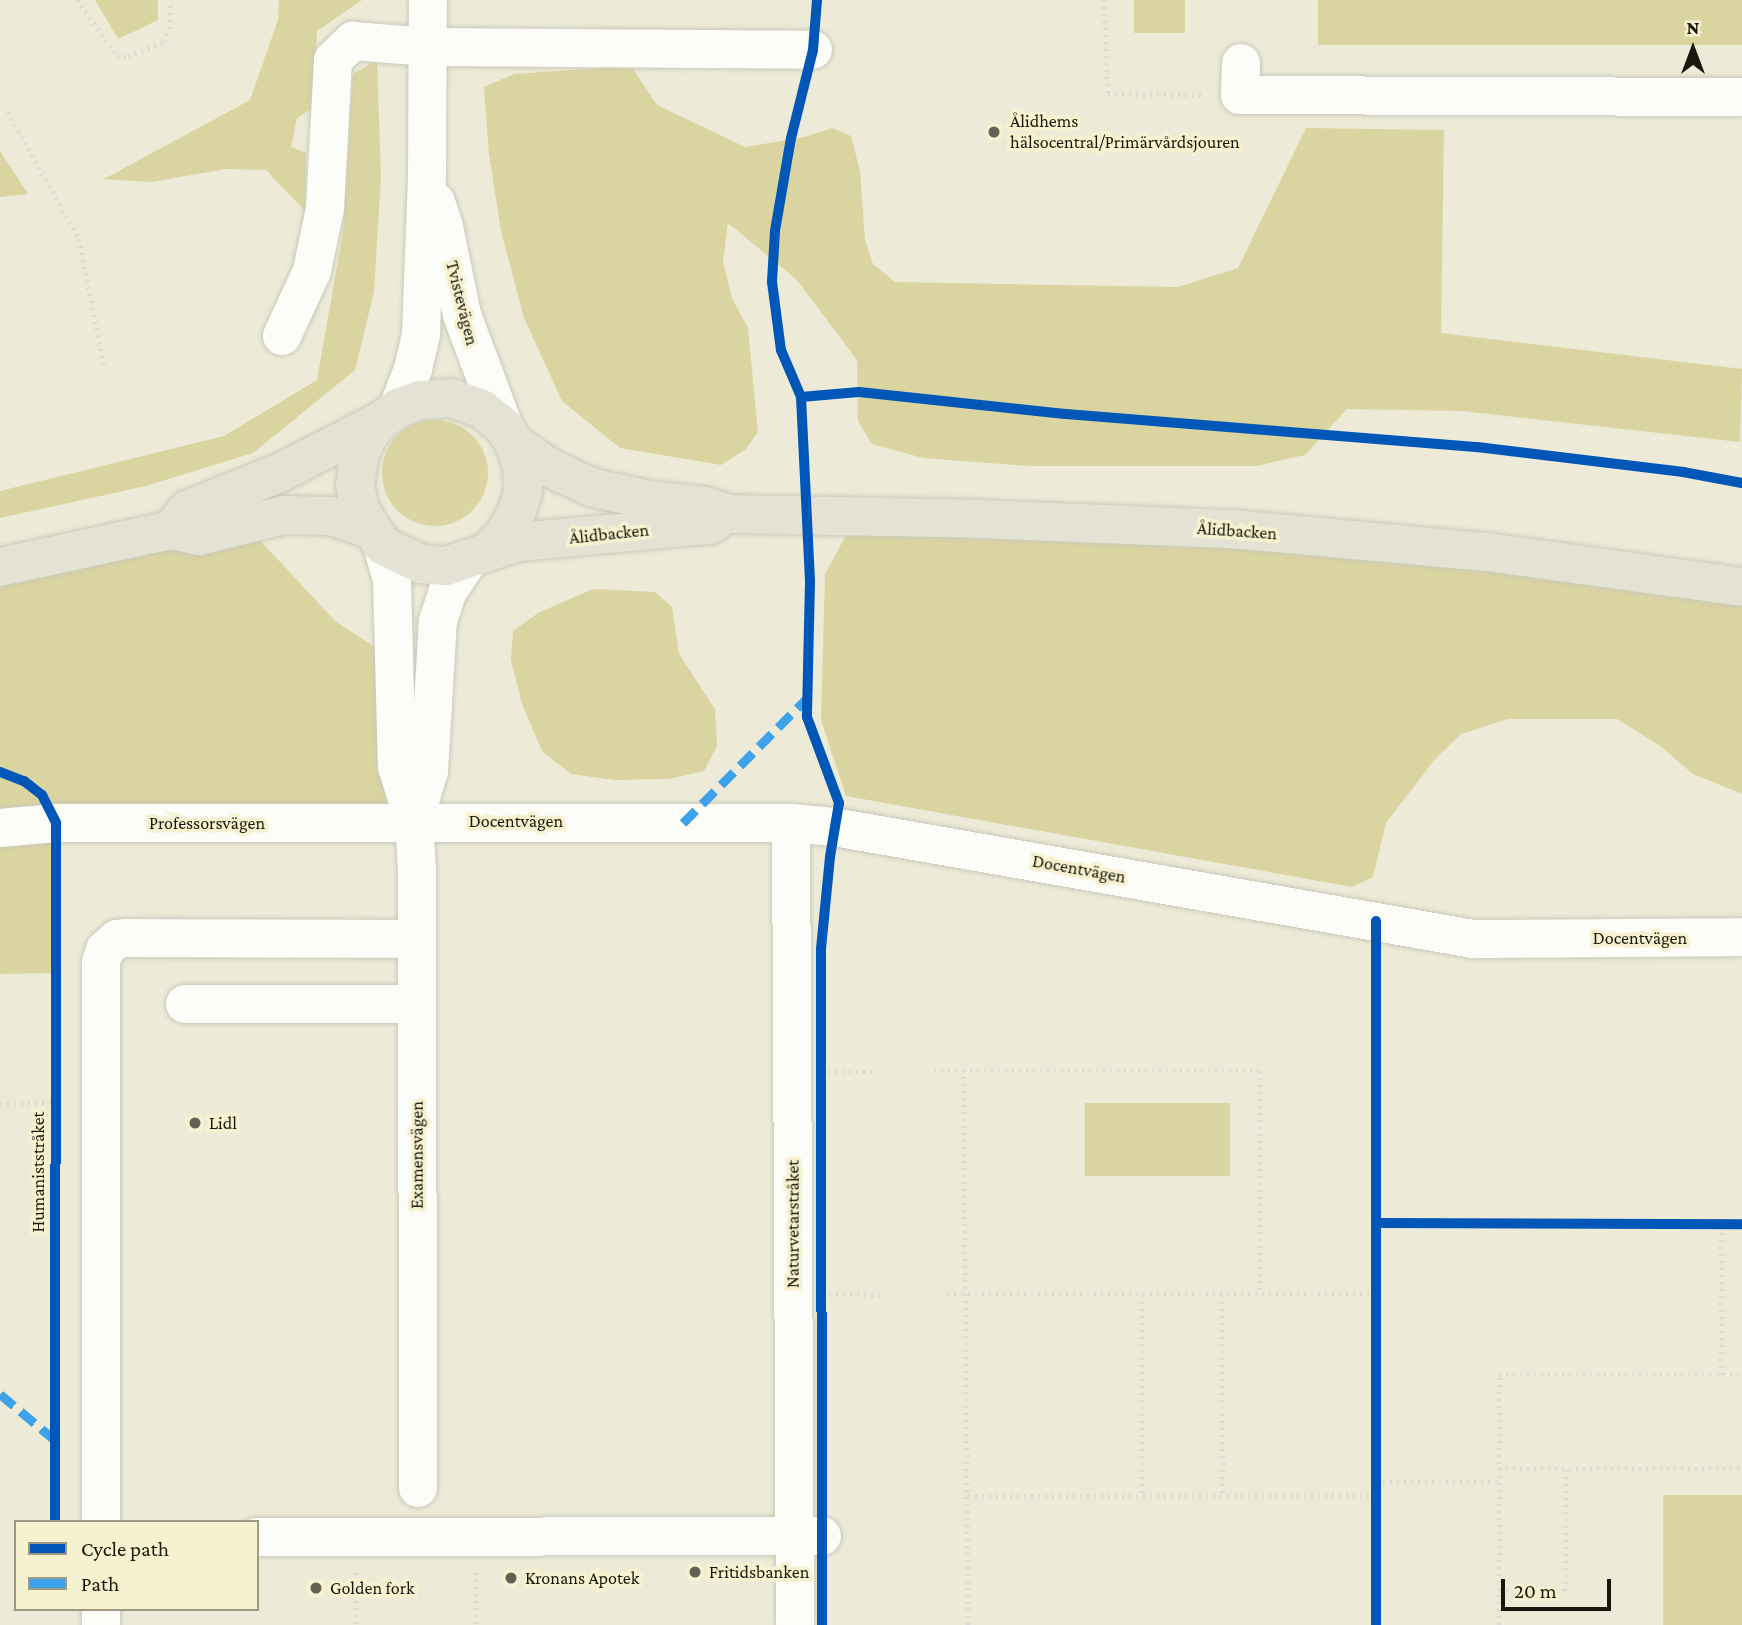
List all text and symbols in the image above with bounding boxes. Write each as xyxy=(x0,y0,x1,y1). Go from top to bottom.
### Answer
north arrow xyxy=(1658,14,1728,84)
text: N xyxy=(1687,17,1699,38)
place label: Ålidhems hälsocentral/Primärvårdsjouren xyxy=(1010,111,1240,154)
marker: Ålidhems hälsocentral/Primärvårdsjouren xyxy=(984,122,1004,142)
street label: Tvistevägen xyxy=(441,259,483,347)
street label: Ålidbacken xyxy=(1196,517,1278,545)
street label: Ålidbacken xyxy=(568,519,650,549)
street label: Docentvägen xyxy=(469,810,563,832)
street label: Professorsvägen xyxy=(149,812,265,834)
street label: Docentvägen xyxy=(1031,850,1127,888)
street label: Docentvägen xyxy=(1593,927,1687,949)
street label: Examensvägen xyxy=(406,1101,428,1209)
street label: Humaniststråket xyxy=(27,1111,49,1233)
place label: Lidl xyxy=(209,1112,237,1134)
marker: Lidl xyxy=(187,1115,203,1131)
street label: Naturvetarstråket xyxy=(782,1160,804,1288)
legend xyxy=(14,1520,259,1611)
text: Cycle path xyxy=(81,1537,169,1561)
place label: Fritidsbanken xyxy=(709,1561,809,1583)
marker: Fritidsbanken xyxy=(687,1564,703,1580)
scale bar xyxy=(1504,1566,1614,1610)
place label: Kronans Apotek xyxy=(525,1567,639,1589)
marker: Kronans Apotek xyxy=(503,1570,519,1586)
text: Path xyxy=(81,1572,119,1596)
place label: Golden fork xyxy=(330,1577,415,1599)
text: 20 m xyxy=(1514,1579,1557,1603)
marker: Golden fork xyxy=(308,1580,324,1596)

